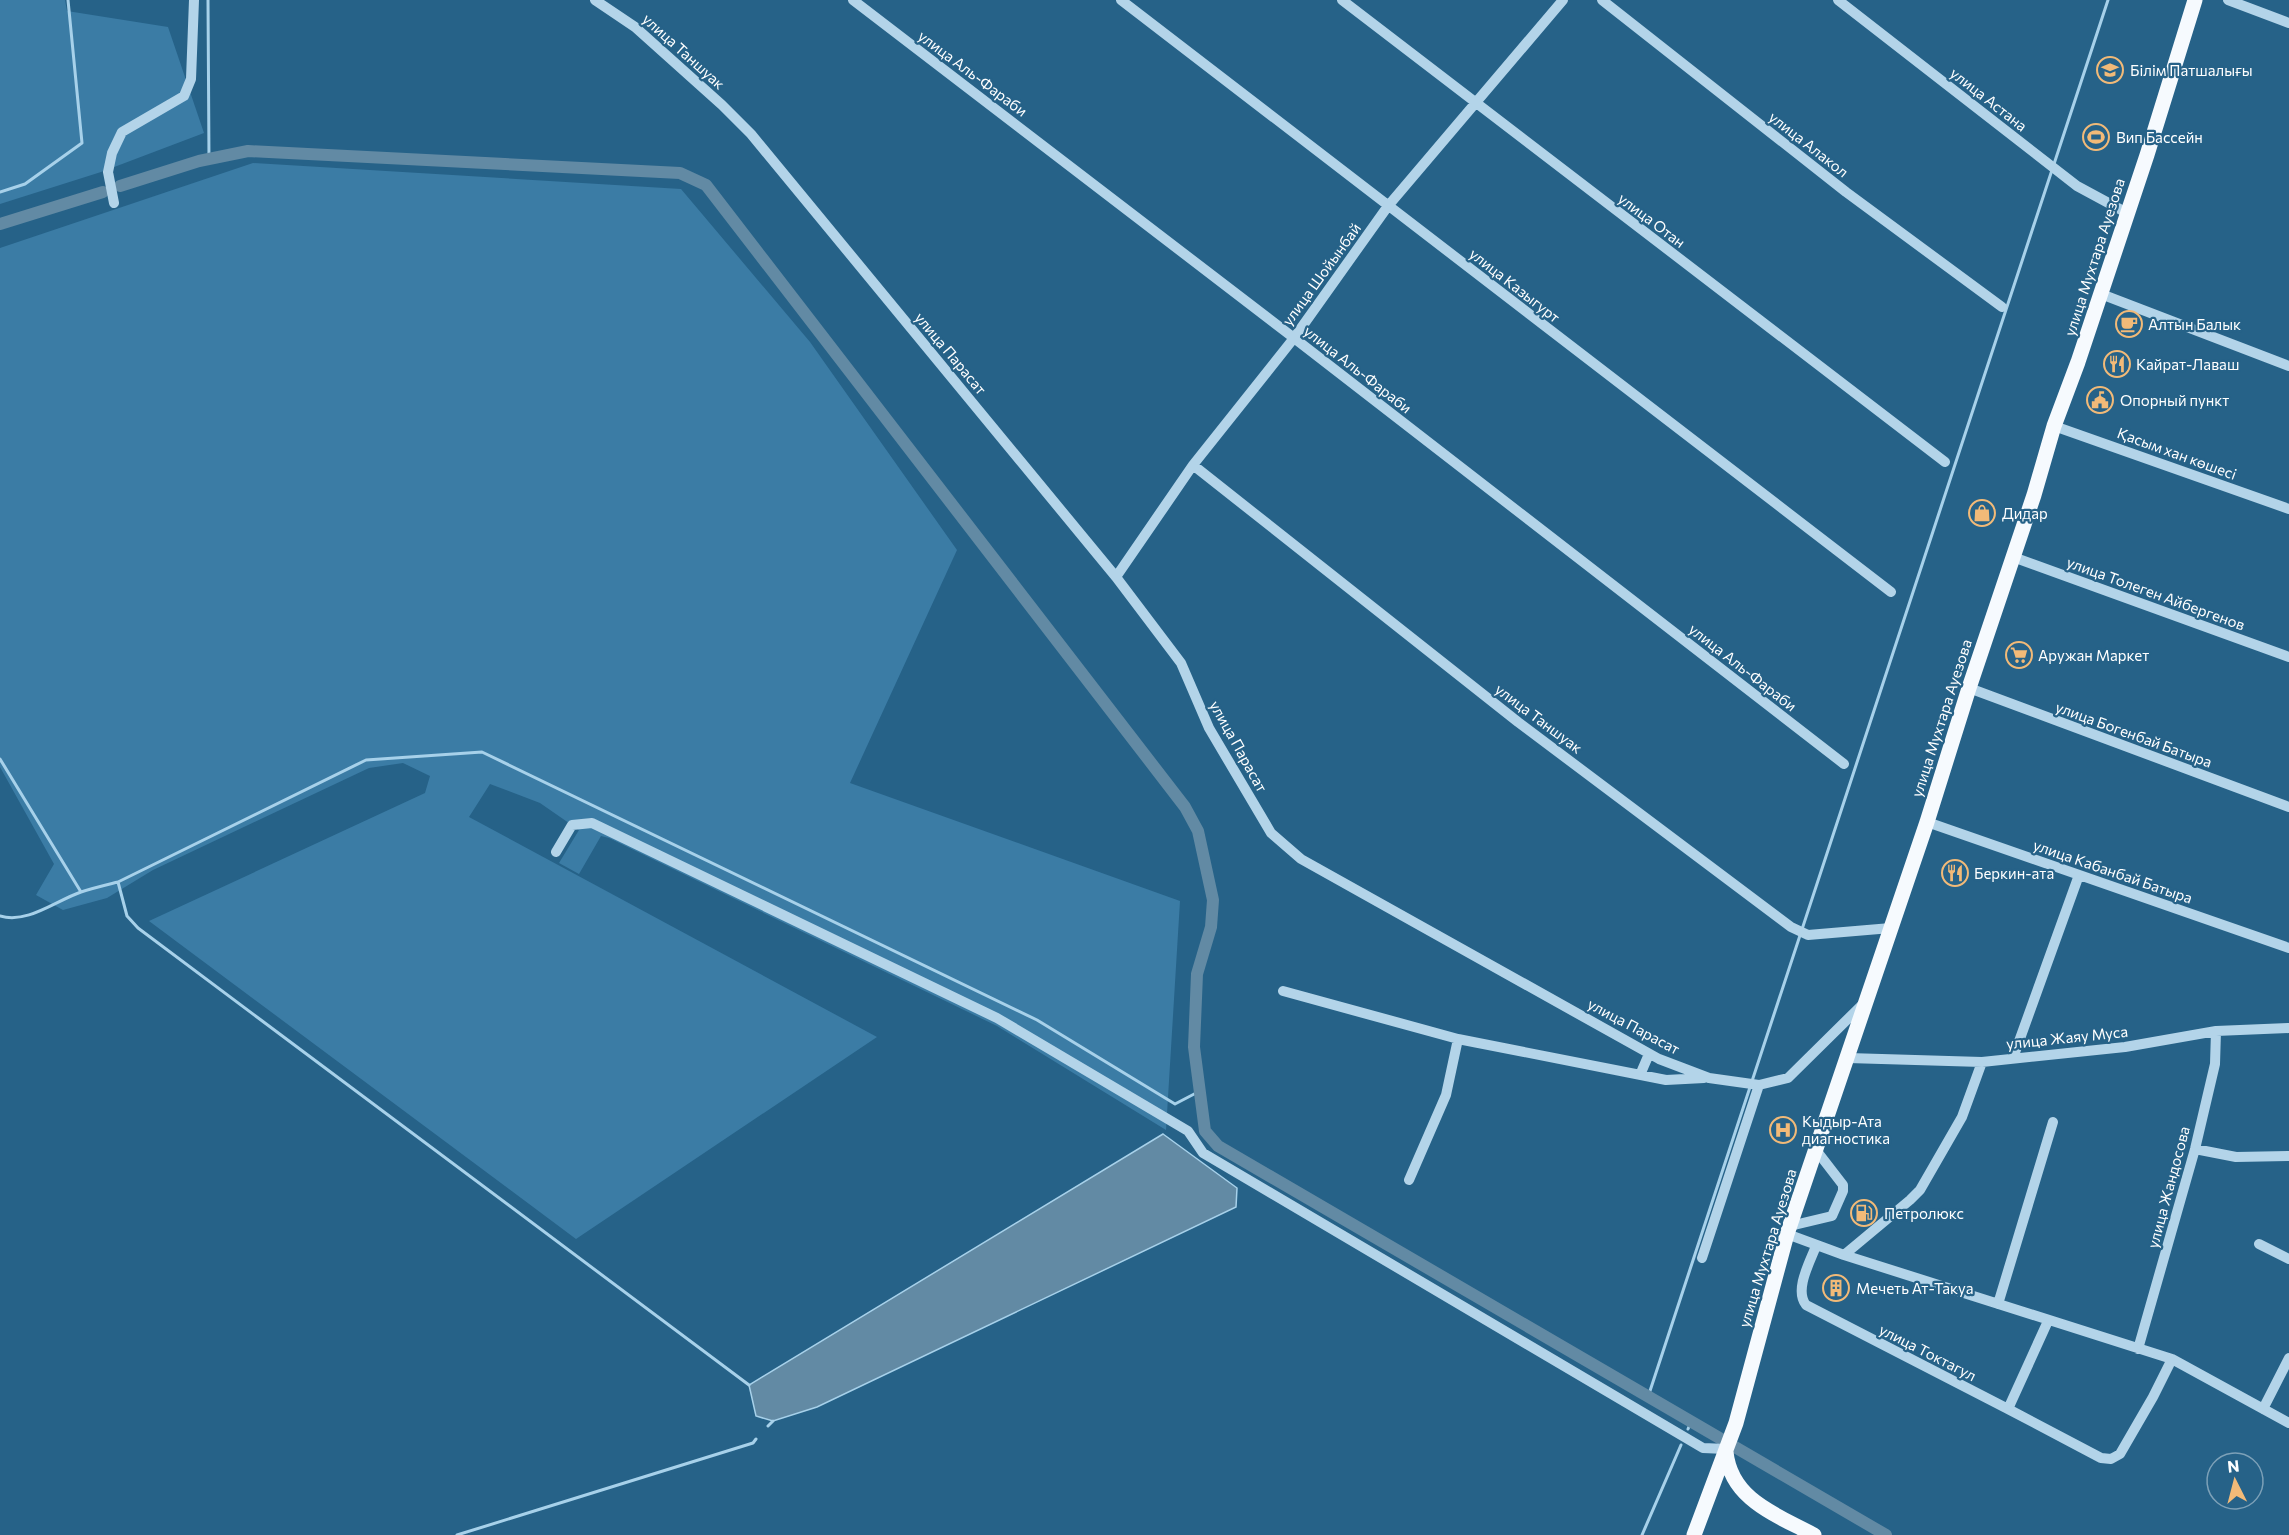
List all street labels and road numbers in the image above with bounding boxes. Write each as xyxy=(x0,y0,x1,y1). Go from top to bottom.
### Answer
street label: улица Таншуак xyxy=(639,9,729,93)
street label: улица Аль-Фараби xyxy=(915,26,1031,120)
street label: улица Астана xyxy=(1947,63,2031,135)
street label: улица Алакол xyxy=(1766,107,1852,181)
street label: улица Мухтара Ауезова xyxy=(2060,176,2128,338)
street label: улица Отан xyxy=(1615,189,1689,251)
street label: улица Шойынбай xyxy=(1278,219,1364,329)
street label: улица Казыгурт xyxy=(1466,244,1564,326)
street label: улица Парасат xyxy=(911,308,991,398)
street label: улица Аль-Фараби xyxy=(1301,321,1415,417)
street label: Қасым хан көшесі xyxy=(2115,423,2239,483)
street label: улица Толеген Айбергенов xyxy=(2065,552,2248,634)
street label: улица Аль-Фараби xyxy=(1686,619,1800,715)
street label: улица Мухтара Ауезова xyxy=(1907,637,1975,799)
street label: улица Таншуак xyxy=(1492,679,1586,757)
street label: улица Парасат xyxy=(1206,697,1272,795)
street label: улица Богенбай Батыра xyxy=(2053,697,2215,771)
street label: улица Кабанбай Батыра xyxy=(2031,835,2195,907)
street label: улица Парасат xyxy=(1585,994,1683,1058)
street label: улица Жаяу Муса xyxy=(2005,1022,2129,1052)
street label: улица Жандосова xyxy=(2143,1124,2193,1250)
street label: улица Мухтара Ауезова xyxy=(1734,1166,1800,1330)
street label: улица Токтагул xyxy=(1876,1320,1980,1384)

